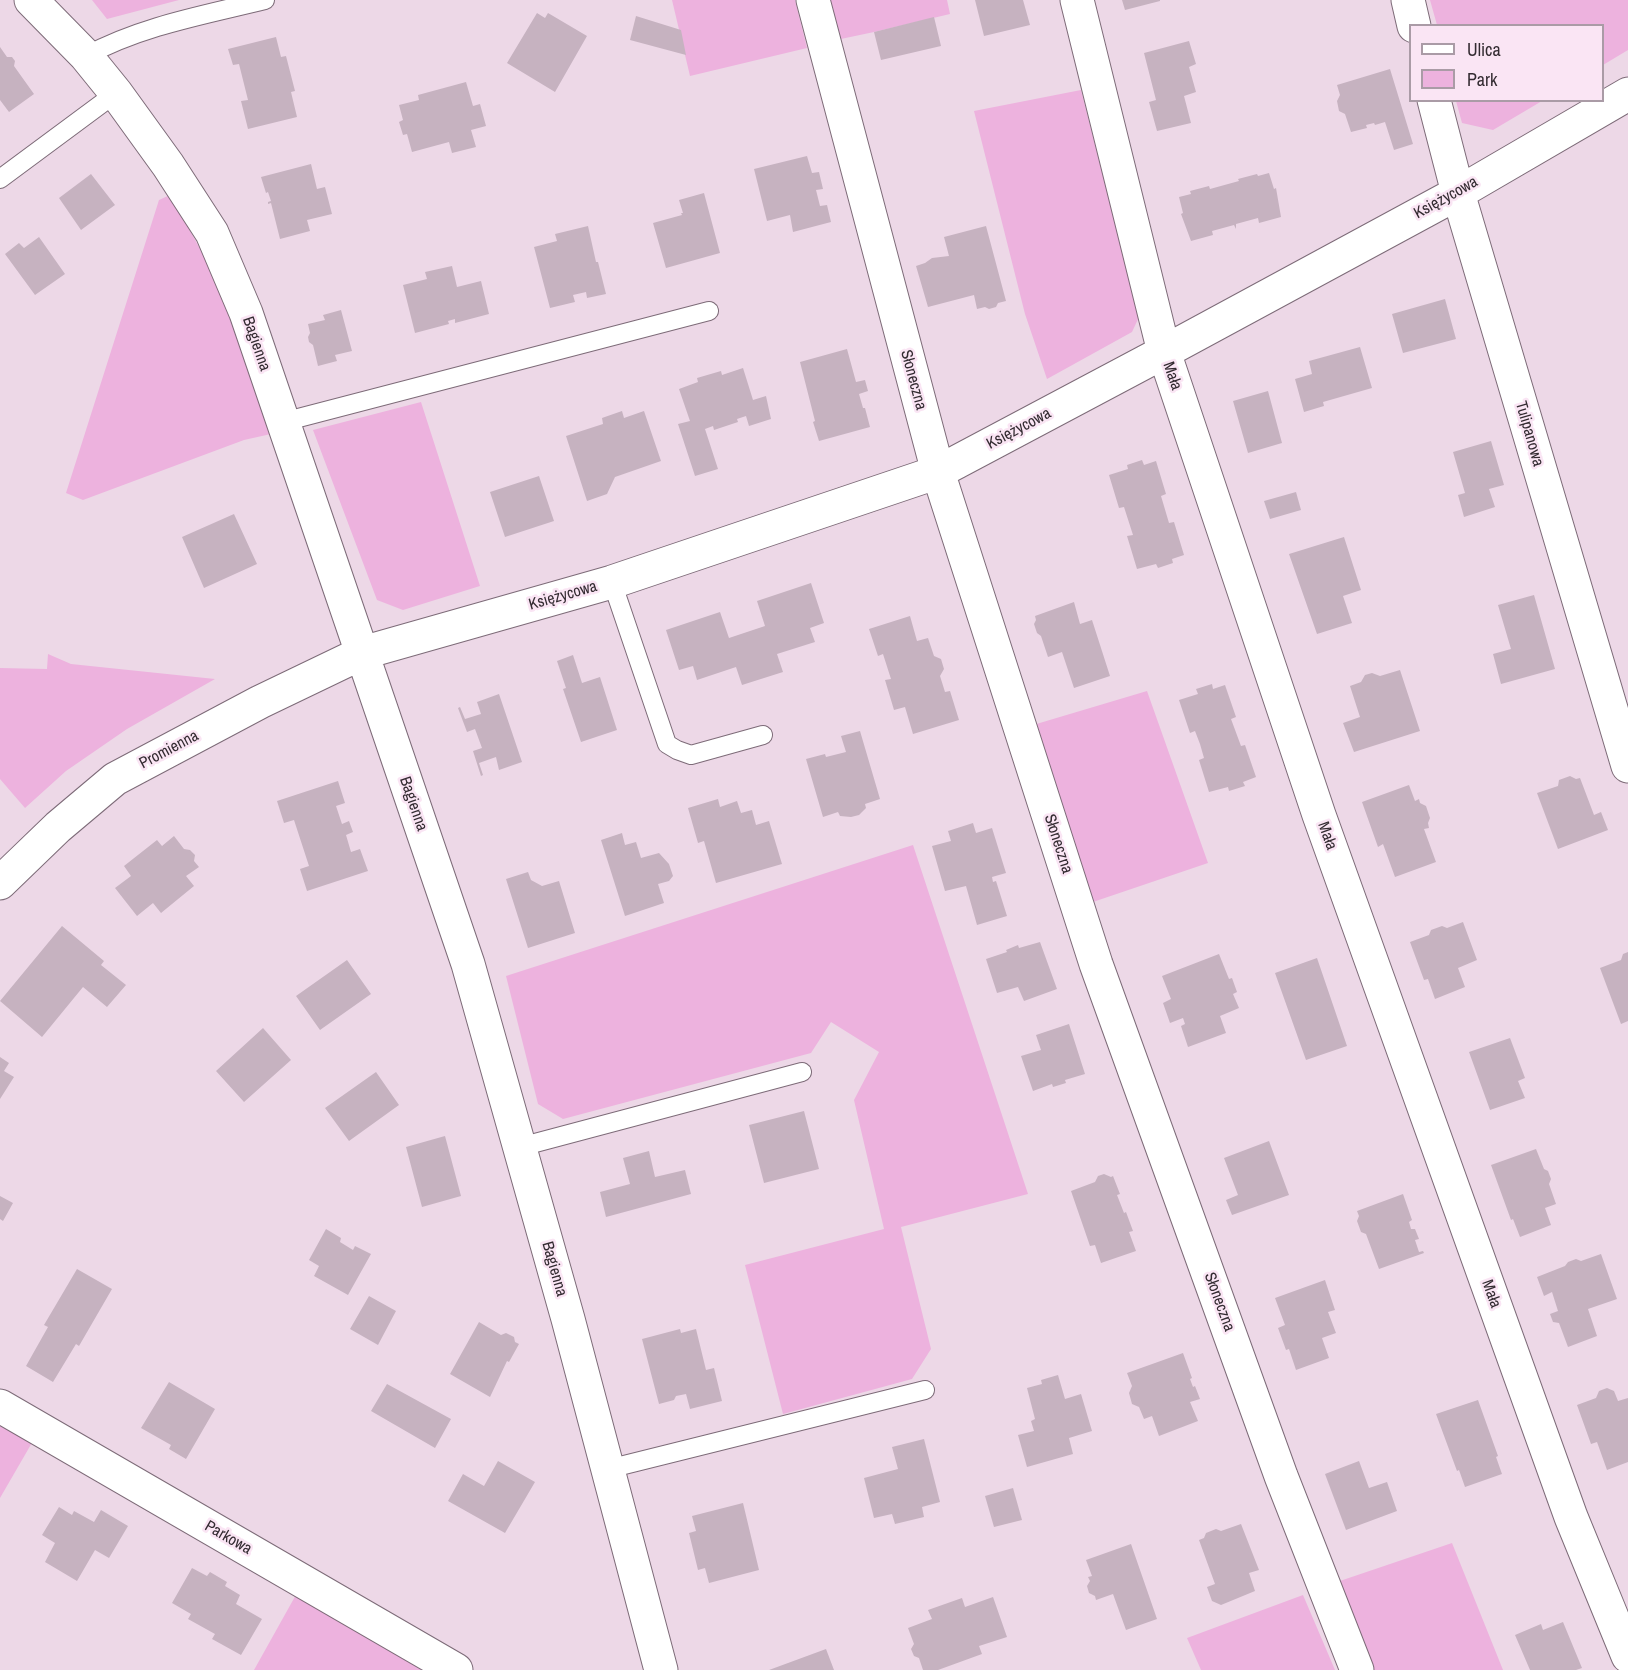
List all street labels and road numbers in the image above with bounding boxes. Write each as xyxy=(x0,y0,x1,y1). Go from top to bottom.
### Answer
street label: Księżycowa xyxy=(1411,173,1481,223)
street label: Bagienna xyxy=(238,314,274,374)
street label: Słoneczna xyxy=(896,348,930,412)
street label: Mała xyxy=(1158,359,1186,393)
street label: Tulipanowa xyxy=(1511,399,1547,469)
street label: Księżycowa xyxy=(984,404,1054,454)
street label: Księżycowa xyxy=(527,577,599,615)
street label: Promienna xyxy=(136,726,202,774)
street label: Bagienna xyxy=(395,774,431,834)
street label: Słoneczna xyxy=(1039,812,1077,876)
street label: Mała xyxy=(1313,819,1341,853)
street label: Bagienna xyxy=(537,1239,571,1299)
street label: Słoneczna xyxy=(1200,1270,1238,1334)
street label: Mała xyxy=(1477,1277,1505,1311)
street label: Parkowa xyxy=(201,1517,255,1559)

